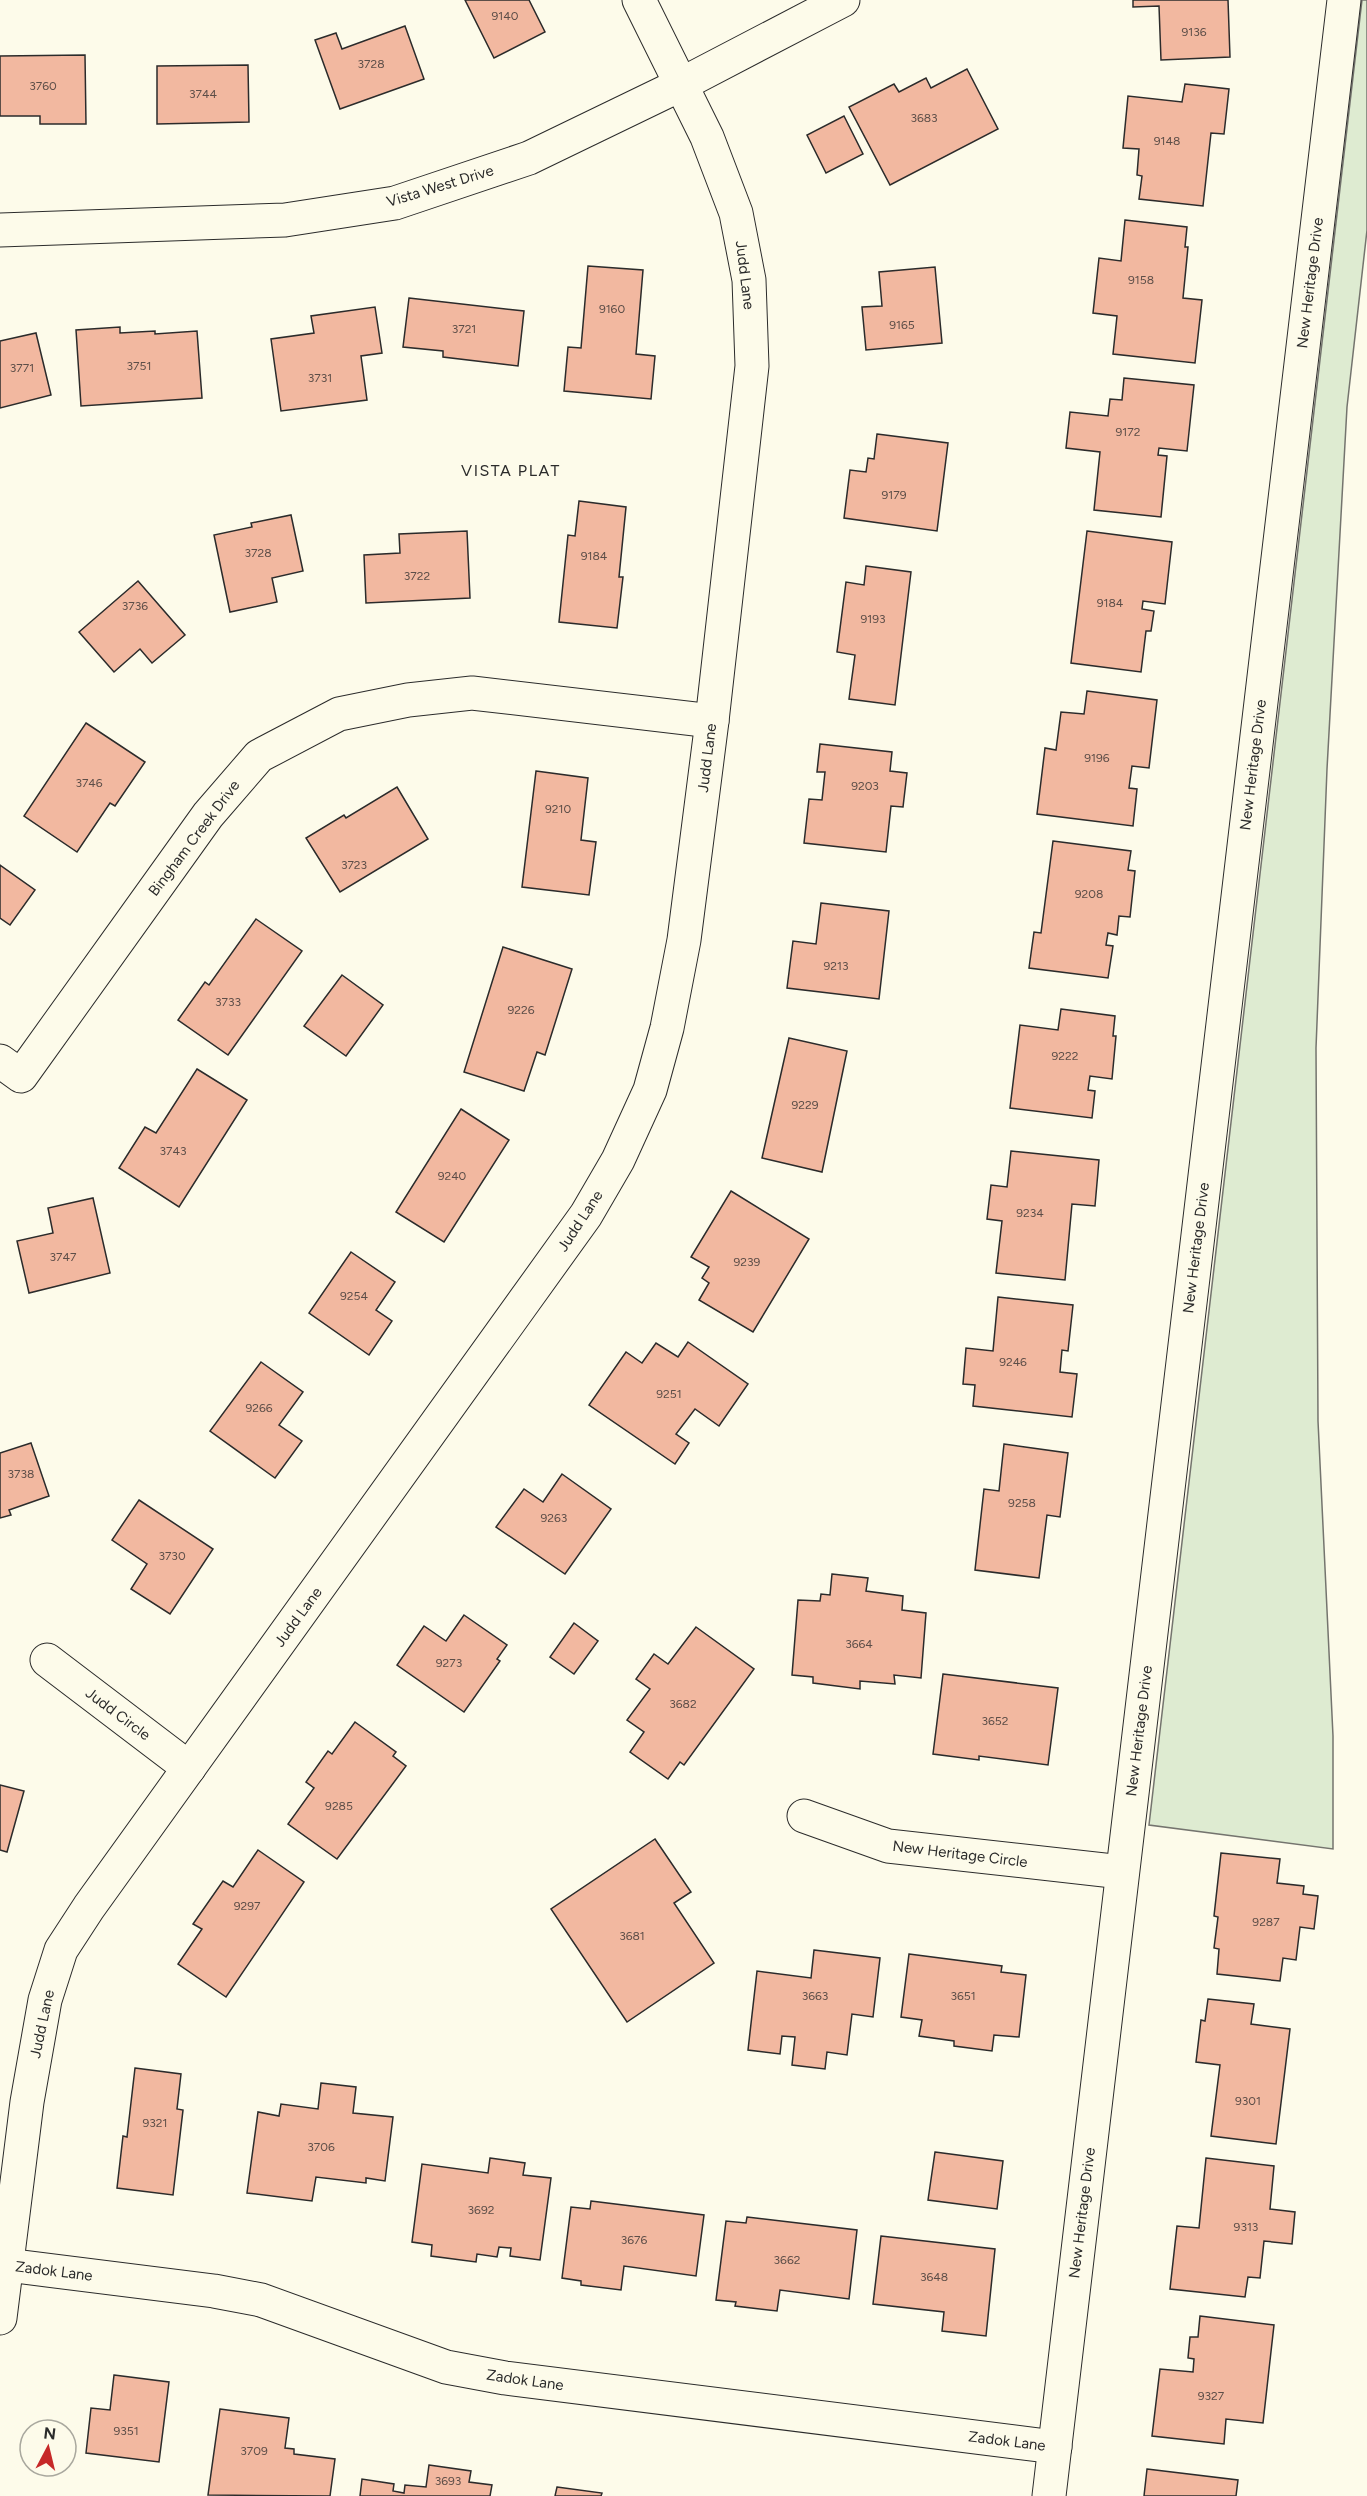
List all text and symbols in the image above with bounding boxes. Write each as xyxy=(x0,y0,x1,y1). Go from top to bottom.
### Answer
house number: 9140 xyxy=(492,9,519,23)
house number: 9136 xyxy=(1181,25,1207,39)
house number: 3728 xyxy=(357,57,385,71)
house number: 3760 xyxy=(29,79,57,93)
house number: 3744 xyxy=(189,87,217,101)
house number: 3683 xyxy=(910,111,938,125)
house number: 9148 xyxy=(1154,134,1180,148)
street label: Vista West Drive xyxy=(384,161,496,211)
street label: New Heritage Drive xyxy=(1293,217,1327,349)
street label: Judd Lane xyxy=(732,239,758,311)
house number: 9158 xyxy=(1128,273,1154,287)
house number: 9160 xyxy=(599,302,625,316)
house number: 9165 xyxy=(889,318,915,332)
house number: 3721 xyxy=(452,322,476,336)
house number: 3751 xyxy=(127,359,151,373)
house number: 3771 xyxy=(10,361,34,375)
house number: 3731 xyxy=(308,371,332,385)
house number: 9172 xyxy=(1116,425,1140,439)
district label: VISTA PLAT xyxy=(461,461,561,480)
house number: 9179 xyxy=(882,488,907,502)
house number: 3728 xyxy=(244,546,272,560)
house number: 9184 xyxy=(581,549,608,563)
house number: 3722 xyxy=(404,569,430,583)
house number: 9184 xyxy=(1097,596,1124,610)
house number: 3736 xyxy=(122,599,148,613)
house number: 9193 xyxy=(860,612,886,626)
street label: New Heritage Drive xyxy=(1236,699,1270,831)
street label: Judd Lane xyxy=(694,722,720,794)
house number: 9196 xyxy=(1084,751,1110,765)
house number: 3746 xyxy=(75,776,103,790)
street label: Bingham Creek Drive xyxy=(145,777,243,899)
house number: 9203 xyxy=(851,779,879,793)
house number: 9210 xyxy=(545,802,571,816)
house number: 3723 xyxy=(341,858,367,872)
house number: 9208 xyxy=(1075,887,1103,901)
house number: 9213 xyxy=(824,959,848,973)
house number: 3733 xyxy=(215,995,241,1009)
house number: 9226 xyxy=(507,1003,535,1017)
house number: 9222 xyxy=(1052,1049,1078,1063)
house number: 9229 xyxy=(791,1098,819,1112)
house number: 3743 xyxy=(160,1144,186,1158)
house number: 9240 xyxy=(438,1169,467,1183)
street label: New Heritage Drive xyxy=(1179,1182,1213,1314)
street label: Judd Lane xyxy=(554,1187,606,1255)
house number: 9234 xyxy=(1016,1206,1044,1220)
house number: 3747 xyxy=(50,1250,77,1264)
house number: 9239 xyxy=(734,1255,761,1269)
house number: 9254 xyxy=(340,1289,368,1303)
house number: 9246 xyxy=(999,1355,1027,1369)
house number: 9251 xyxy=(656,1387,682,1401)
house number: 9266 xyxy=(245,1401,273,1415)
house number: 3738 xyxy=(8,1467,34,1481)
house number: 9258 xyxy=(1008,1496,1036,1510)
house number: 9263 xyxy=(541,1511,567,1525)
house number: 3730 xyxy=(158,1549,186,1563)
street label: Judd Lane xyxy=(270,1584,326,1650)
house number: 3664 xyxy=(845,1637,873,1651)
house number: 9273 xyxy=(436,1656,462,1670)
street label: New Heritage Drive xyxy=(1122,1665,1156,1797)
street label: Judd Circle xyxy=(82,1684,154,1744)
house number: 3682 xyxy=(669,1697,697,1711)
house number: 3652 xyxy=(982,1714,1008,1728)
house number: 9285 xyxy=(325,1799,353,1813)
street label: New Heritage Circle xyxy=(891,1837,1029,1871)
house number: 9297 xyxy=(234,1899,261,1913)
house number: 9287 xyxy=(1252,1915,1280,1929)
house number: 3681 xyxy=(619,1929,645,1943)
street label: Judd Lane xyxy=(26,1988,58,2060)
house number: 3663 xyxy=(802,1989,828,2003)
house number: 3651 xyxy=(950,1989,976,2003)
house number: 9301 xyxy=(1235,2094,1261,2108)
house number: 9321 xyxy=(143,2116,167,2130)
house number: 3706 xyxy=(307,2140,335,2154)
street label: New Heritage Drive xyxy=(1065,2147,1099,2279)
house number: 3692 xyxy=(468,2203,494,2217)
house number: 9313 xyxy=(1234,2220,1258,2234)
house number: 3676 xyxy=(621,2233,647,2247)
house number: 3662 xyxy=(774,2253,800,2267)
street label: Zadok Lane xyxy=(14,2257,94,2285)
house number: 3648 xyxy=(920,2270,948,2284)
street label: Zadok Lane xyxy=(485,2366,565,2394)
house number: 9327 xyxy=(1198,2389,1225,2403)
north arrow xyxy=(18,2418,78,2478)
text: N xyxy=(42,2423,57,2444)
house number: 9351 xyxy=(113,2424,139,2438)
street label: Zadok Lane xyxy=(967,2427,1047,2455)
house number: 3709 xyxy=(240,2444,268,2458)
house number: 3693 xyxy=(435,2474,461,2488)

